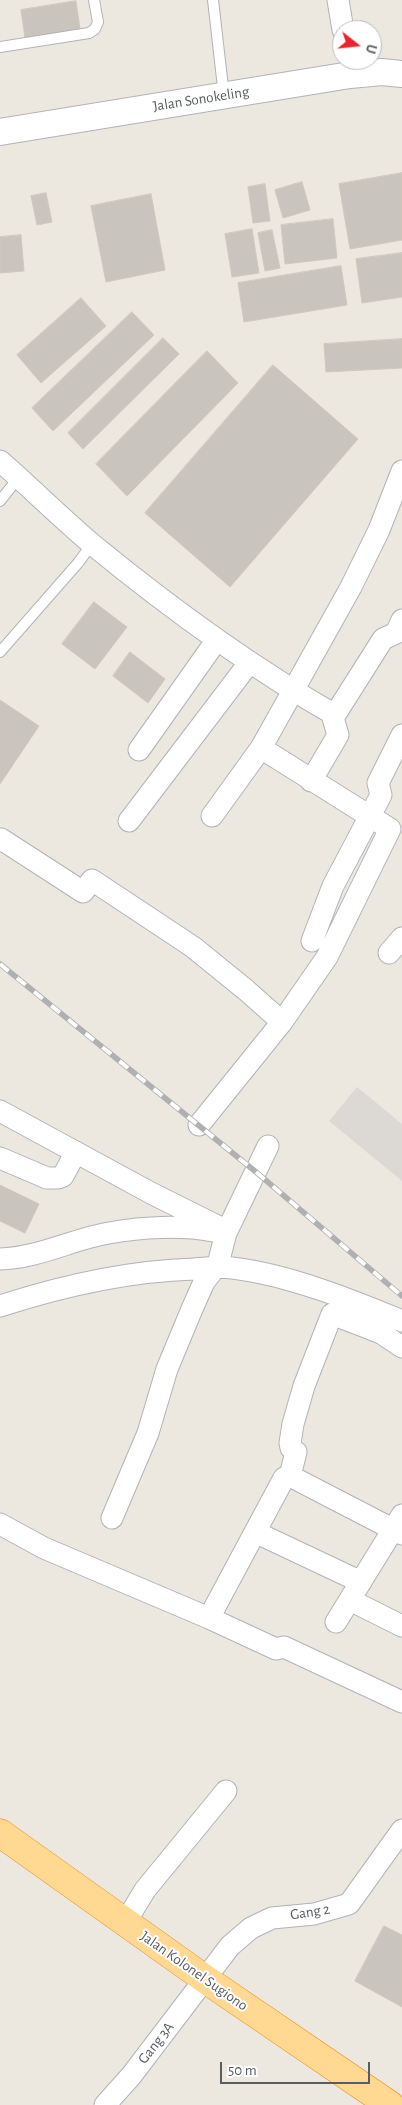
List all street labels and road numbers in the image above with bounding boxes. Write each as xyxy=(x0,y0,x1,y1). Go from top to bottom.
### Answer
street label: Jalan Sonokeling xyxy=(152,83,250,115)
street label: Gang 2 xyxy=(289,1900,331,1924)
street label: Jalan Kolonel Sugiono xyxy=(137,1927,251,2015)
street label: Gang 3A xyxy=(134,2019,178,2067)

